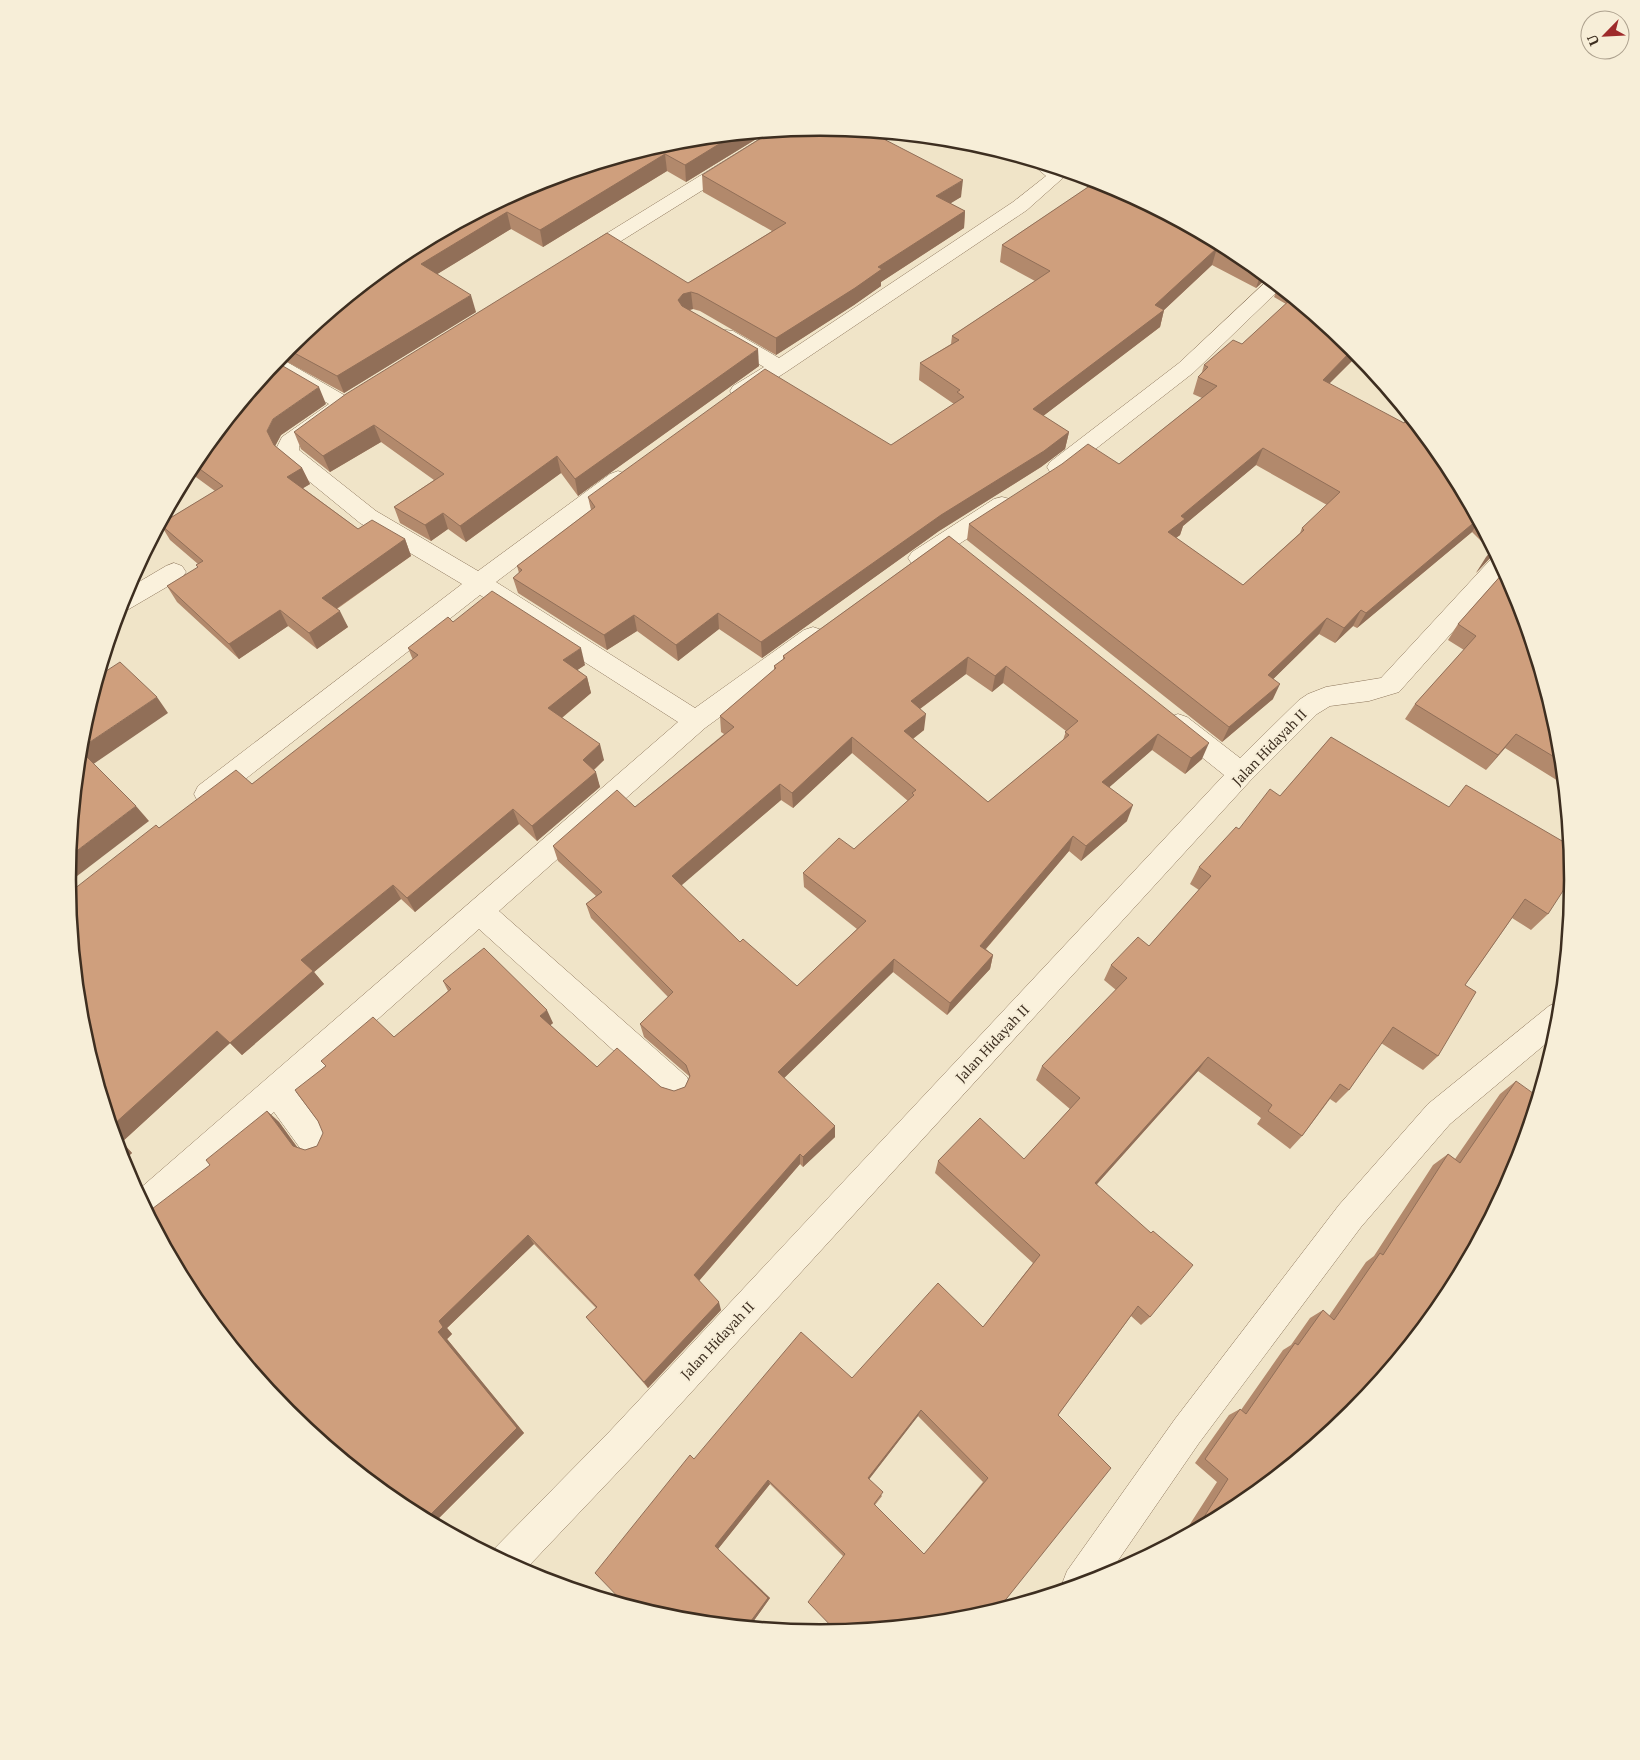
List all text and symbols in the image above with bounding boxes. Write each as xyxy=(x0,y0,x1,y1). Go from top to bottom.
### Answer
north arrow xyxy=(1580,10,1630,60)
text: U xyxy=(1582,32,1603,49)
street label: Jalan Hidayah II xyxy=(1228,704,1311,789)
street label: Jalan Hidayah II xyxy=(951,1000,1033,1086)
street label: Jalan Hidayah II xyxy=(676,1297,758,1383)

